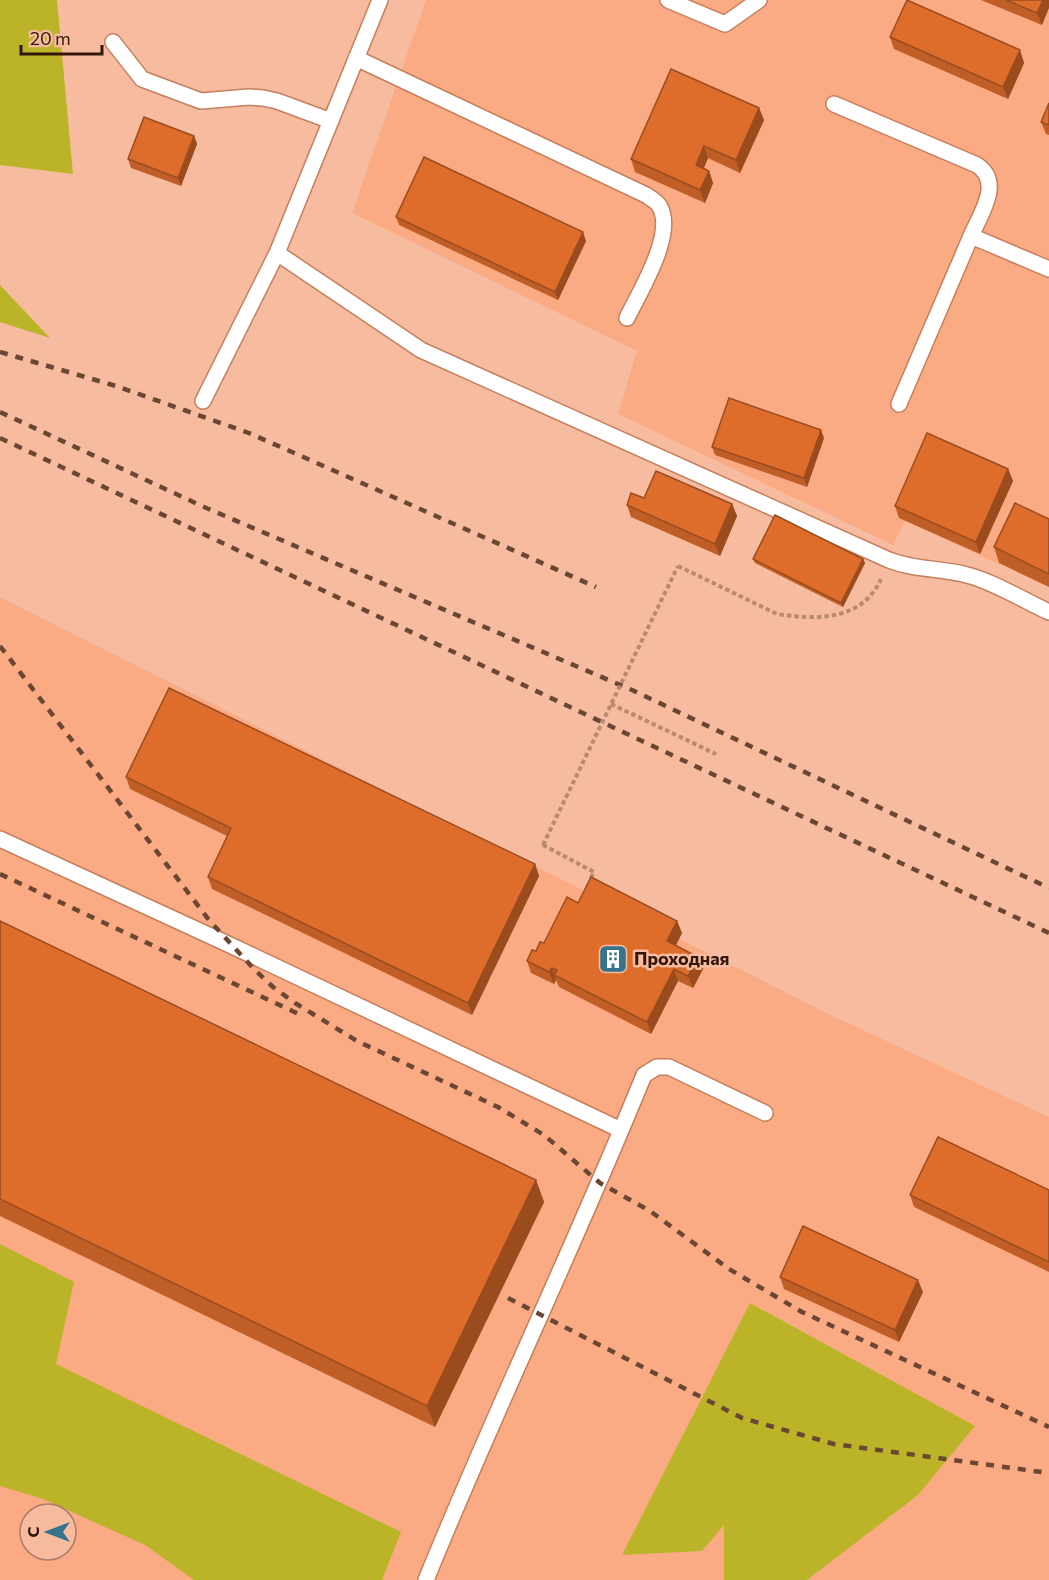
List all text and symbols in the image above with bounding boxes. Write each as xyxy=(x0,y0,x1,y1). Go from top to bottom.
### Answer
scale bar xyxy=(21,18,102,56)
text: 20 m xyxy=(30,27,71,49)
building icon: Проходная xyxy=(597,943,629,975)
place label: Проходная xyxy=(634,947,730,969)
north arrow xyxy=(18,1502,78,1562)
text: С xyxy=(23,1526,42,1537)

